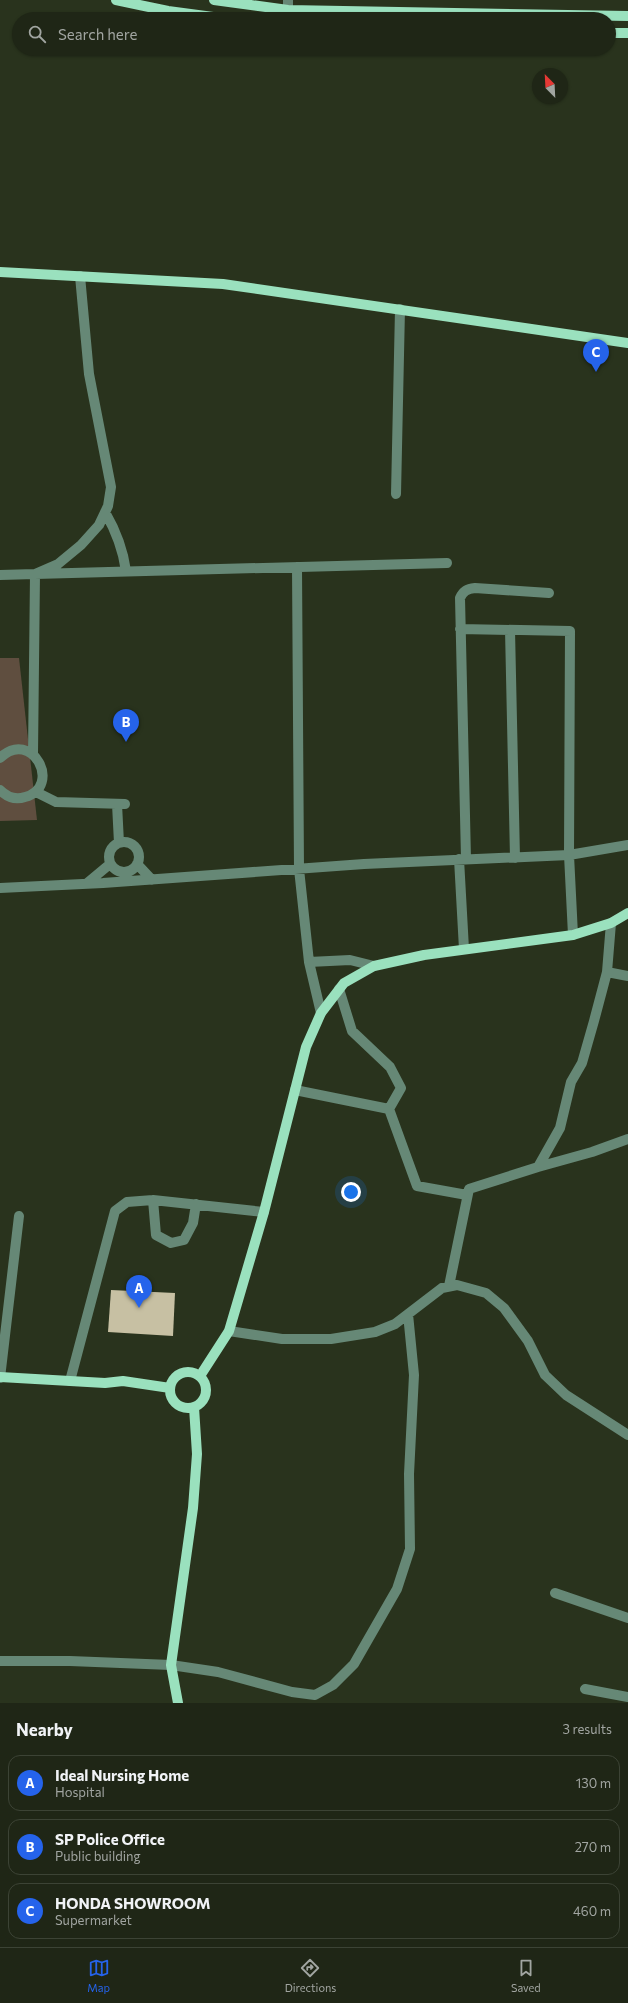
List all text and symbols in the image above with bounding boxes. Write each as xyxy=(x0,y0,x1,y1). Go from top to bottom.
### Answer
search box xyxy=(12,12,616,56)
icon: search xyxy=(26,23,48,45)
text: Search here xyxy=(58,25,137,43)
north arrow xyxy=(532,68,568,104)
pin: C xyxy=(583,339,609,372)
pin: B xyxy=(113,709,139,742)
your location xyxy=(341,1182,361,1202)
pin: A xyxy=(126,1275,152,1308)
text: Nearby xyxy=(16,1719,73,1740)
text: 3 results xyxy=(563,1721,612,1737)
text: Ideal Nursing Home xyxy=(55,1766,189,1784)
text: A xyxy=(25,1775,35,1791)
text: 130 m xyxy=(576,1775,611,1791)
text: Hospital xyxy=(55,1784,105,1800)
text: SP Police Office xyxy=(55,1830,165,1848)
text: B xyxy=(26,1839,34,1855)
text: 270 m xyxy=(575,1839,611,1855)
text: Public building xyxy=(55,1848,141,1864)
text: HONDA SHOWROOM xyxy=(55,1894,210,1912)
text: C xyxy=(26,1903,34,1919)
text: 460 m xyxy=(573,1903,611,1919)
text: Supermarket xyxy=(55,1912,132,1928)
tab: Map xyxy=(87,1957,110,1994)
tab: Directions xyxy=(285,1957,336,1994)
tab: Saved xyxy=(511,1957,541,1994)

